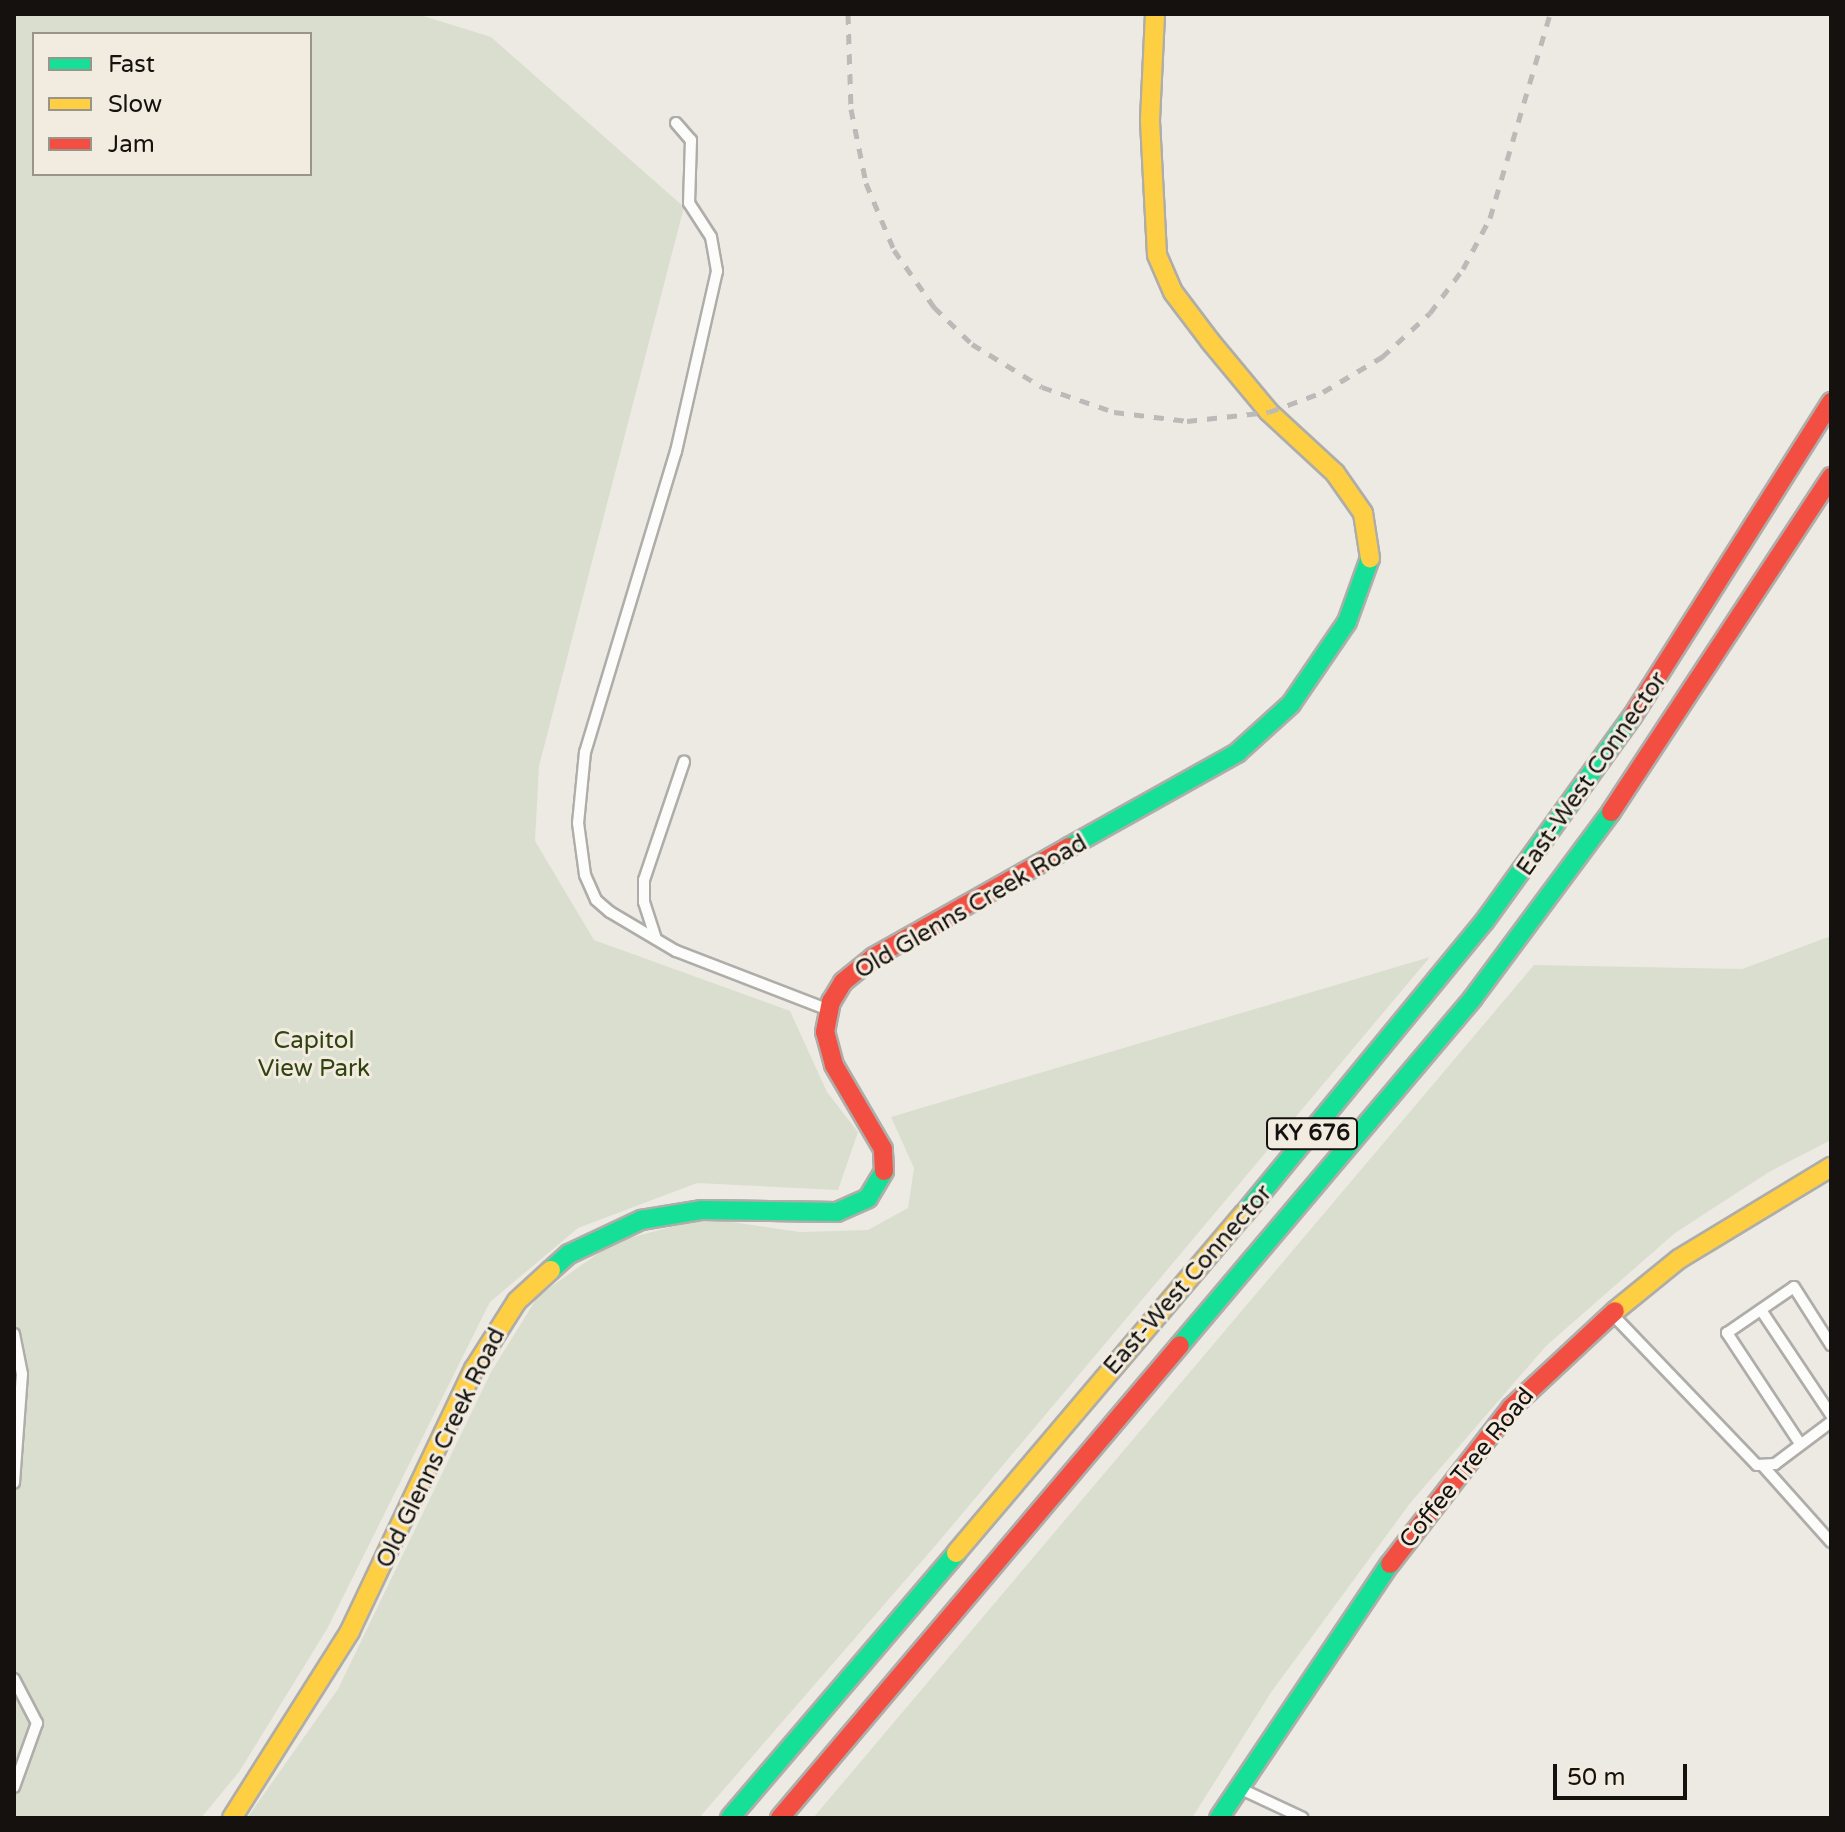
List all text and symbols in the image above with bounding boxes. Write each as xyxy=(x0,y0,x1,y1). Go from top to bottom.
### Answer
legend xyxy=(32,32,312,176)
text: Fast xyxy=(108,50,155,79)
text: Slow xyxy=(108,90,162,119)
text: Jam xyxy=(108,130,155,159)
street label: East-West Connector xyxy=(1511,667,1673,881)
street label: Old Glenns Creek Road xyxy=(850,829,1092,985)
park label: Capitol View Park xyxy=(258,1027,370,1083)
road number: KY 676 xyxy=(1266,1116,1358,1152)
street label: East-West Connector xyxy=(1098,1179,1278,1381)
street label: Old Glenns Creek Road xyxy=(370,1323,512,1573)
street label: Coffee Tree Road xyxy=(1394,1382,1540,1554)
scale bar xyxy=(1557,1748,1691,1798)
text: 50 m xyxy=(1567,1763,1625,1792)

